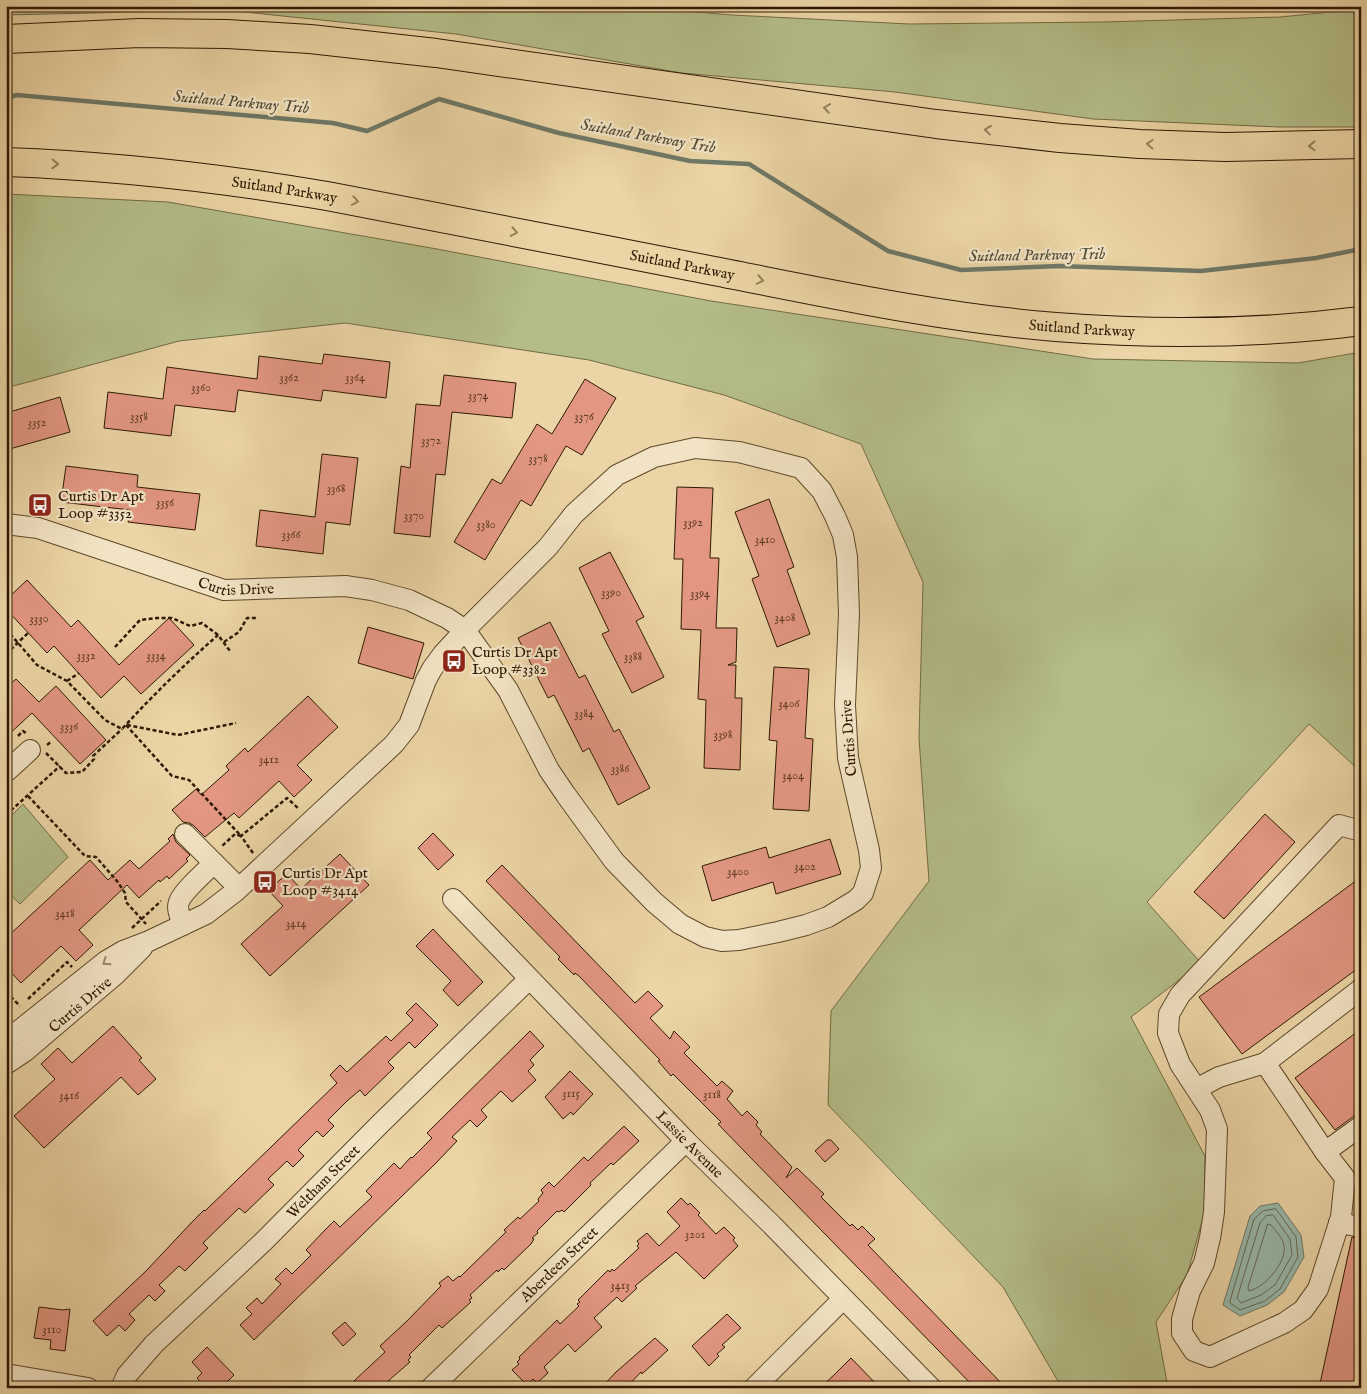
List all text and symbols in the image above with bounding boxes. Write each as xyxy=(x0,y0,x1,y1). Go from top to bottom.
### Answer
water label: Suitland Parkway Trib xyxy=(172,87,311,119)
one-way arrow xyxy=(822,103,830,114)
water label: Suitland Parkway Trib xyxy=(579,115,718,159)
one-way arrow xyxy=(984,125,992,136)
one-way arrow xyxy=(1145,139,1153,150)
one-way arrow xyxy=(1308,141,1316,151)
one-way arrow xyxy=(51,159,59,170)
street label: Suitland Parkway xyxy=(231,172,339,207)
one-way arrow xyxy=(351,195,359,205)
one-way arrow xyxy=(510,226,519,237)
street label: Suitland Parkway xyxy=(628,245,737,284)
water label: Suitland Parkway Trib xyxy=(969,245,1106,267)
one-way arrow xyxy=(755,274,764,284)
street label: Suitland Parkway xyxy=(1028,315,1136,341)
house number: 3362 xyxy=(279,370,299,385)
house number: 3364 xyxy=(345,370,365,385)
house number: 3360 xyxy=(191,380,211,395)
house number: 3374 xyxy=(468,388,488,403)
house number: 3358 xyxy=(130,409,148,424)
house number: 3376 xyxy=(574,409,595,424)
house number: 3352 xyxy=(28,415,47,430)
house number: 3372 xyxy=(421,433,441,448)
house number: 3378 xyxy=(528,451,548,466)
house number: 3368 xyxy=(327,481,346,496)
place label: Curtis Dr Apt Loop #3352 xyxy=(58,487,144,523)
bus stop icon: Curtis Dr Apt Loop #3352 xyxy=(27,492,53,518)
house number: 3356 xyxy=(156,495,175,510)
house number: 3370 xyxy=(404,508,424,523)
house number: 3392 xyxy=(683,515,703,530)
house number: 3380 xyxy=(476,517,496,532)
house number: 3366 xyxy=(281,527,301,542)
house number: 3410 xyxy=(755,532,775,547)
street label: Curtis Drive xyxy=(196,573,274,600)
house number: 3390 xyxy=(601,585,621,600)
house number: 3394 xyxy=(690,586,710,601)
house number: 3408 xyxy=(775,610,796,625)
house number: 3330 xyxy=(29,611,49,626)
place label: Curtis Dr Apt Loop #3382 xyxy=(472,643,558,679)
house number: 3332 xyxy=(76,648,96,663)
house number: 3334 xyxy=(146,648,166,663)
bus stop icon: Curtis Dr Apt Loop #3382 xyxy=(441,648,467,674)
house number: 3388 xyxy=(624,649,642,664)
house number: 3406 xyxy=(778,696,801,711)
street label: Curtis Drive xyxy=(837,699,861,777)
house number: 3384 xyxy=(574,706,594,721)
house number: 3336 xyxy=(60,719,79,734)
house number: 3398 xyxy=(714,727,733,742)
house number: 3412 xyxy=(259,752,280,767)
house number: 3386 xyxy=(611,761,630,776)
house number: 3404 xyxy=(782,768,804,783)
house number: 3402 xyxy=(794,859,816,874)
place label: Curtis Dr Apt Loop #3414 xyxy=(282,864,368,900)
house number: 3400 xyxy=(727,864,749,879)
bus stop icon: Curtis Dr Apt Loop #3414 xyxy=(252,869,278,895)
house number: 3418 xyxy=(55,906,75,921)
house number: 3414 xyxy=(286,916,306,931)
one-way arrow xyxy=(102,956,111,965)
street label: Curtis Drive xyxy=(45,972,115,1037)
house number: 3115 xyxy=(562,1086,581,1101)
house number: 3118 xyxy=(703,1087,721,1102)
house number: 3416 xyxy=(59,1088,80,1103)
street label: Lassie Avenue xyxy=(652,1106,728,1182)
street label: Weltham Street xyxy=(282,1141,364,1222)
street label: Aberdeen Street xyxy=(515,1222,602,1307)
house number: 3201 xyxy=(685,1227,705,1242)
house number: 3413 xyxy=(610,1278,630,1293)
house number: 3110 xyxy=(42,1322,62,1337)

